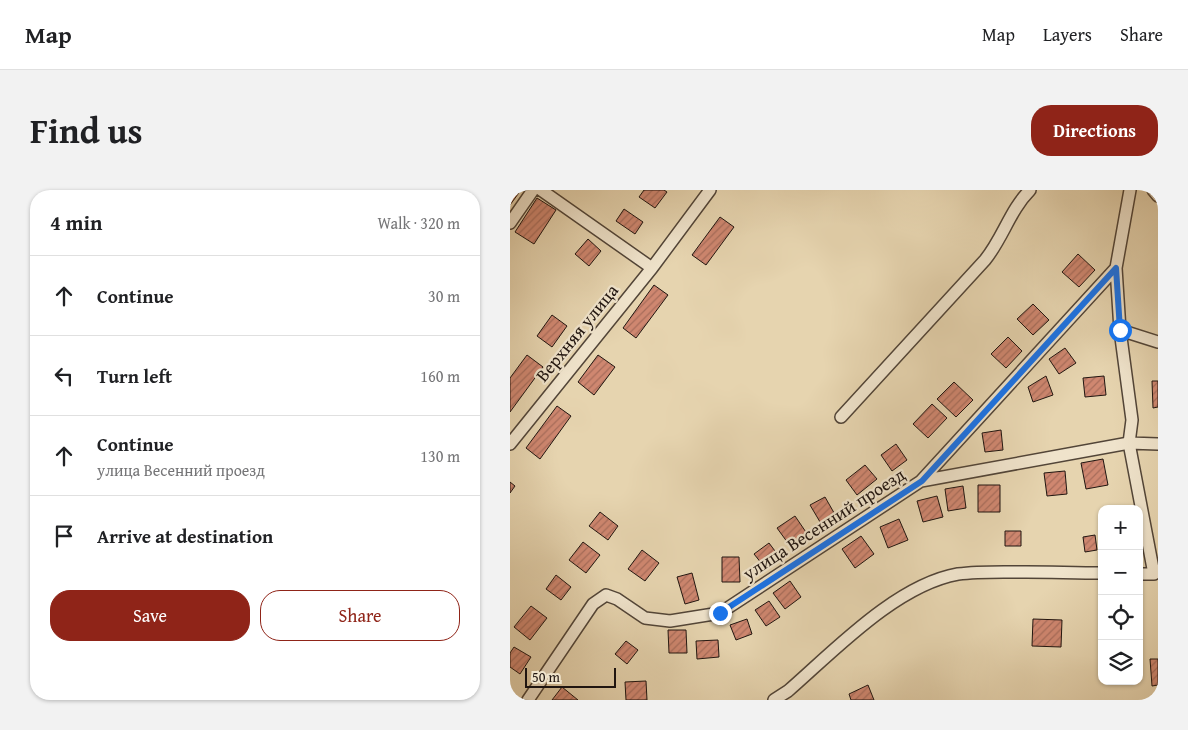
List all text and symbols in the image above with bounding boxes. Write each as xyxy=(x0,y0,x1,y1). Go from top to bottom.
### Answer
text: Map xyxy=(25,17,72,52)
text: Map xyxy=(982,21,1015,48)
text: Layers xyxy=(1043,21,1092,48)
text: Share xyxy=(1120,21,1163,48)
text: Find us xyxy=(30,105,143,156)
button: Directions xyxy=(1031,105,1158,156)
text: 4 min xyxy=(50,207,102,238)
text: Walk · 320 m xyxy=(377,211,460,235)
street label: Верхняя улица xyxy=(529,278,625,387)
icon: ahead xyxy=(50,282,78,310)
text: Continue xyxy=(97,282,174,310)
text: 30 m xyxy=(428,284,460,308)
route start xyxy=(1109,319,1132,342)
icon: left xyxy=(50,362,78,390)
text: Turn left xyxy=(97,362,172,390)
text: 160 m xyxy=(420,364,460,388)
text: Continue xyxy=(97,430,174,458)
icon: ahead xyxy=(50,442,78,470)
text: 130 m xyxy=(420,444,460,468)
text: улица Весенний проезд xyxy=(97,458,265,482)
street label: улица Весенний проезд xyxy=(736,461,911,587)
map controls xyxy=(1098,505,1143,685)
button: + xyxy=(1098,505,1143,550)
icon: arrive xyxy=(50,522,78,550)
text: Arrive at destination xyxy=(97,522,273,550)
button: − xyxy=(1098,550,1143,595)
button: Save xyxy=(50,590,250,641)
button: Share xyxy=(260,590,460,641)
button: locate xyxy=(1098,595,1143,640)
route end xyxy=(709,602,732,625)
button: layers xyxy=(1098,640,1143,685)
scale bar xyxy=(525,665,616,688)
text: 50 m xyxy=(532,667,560,687)

